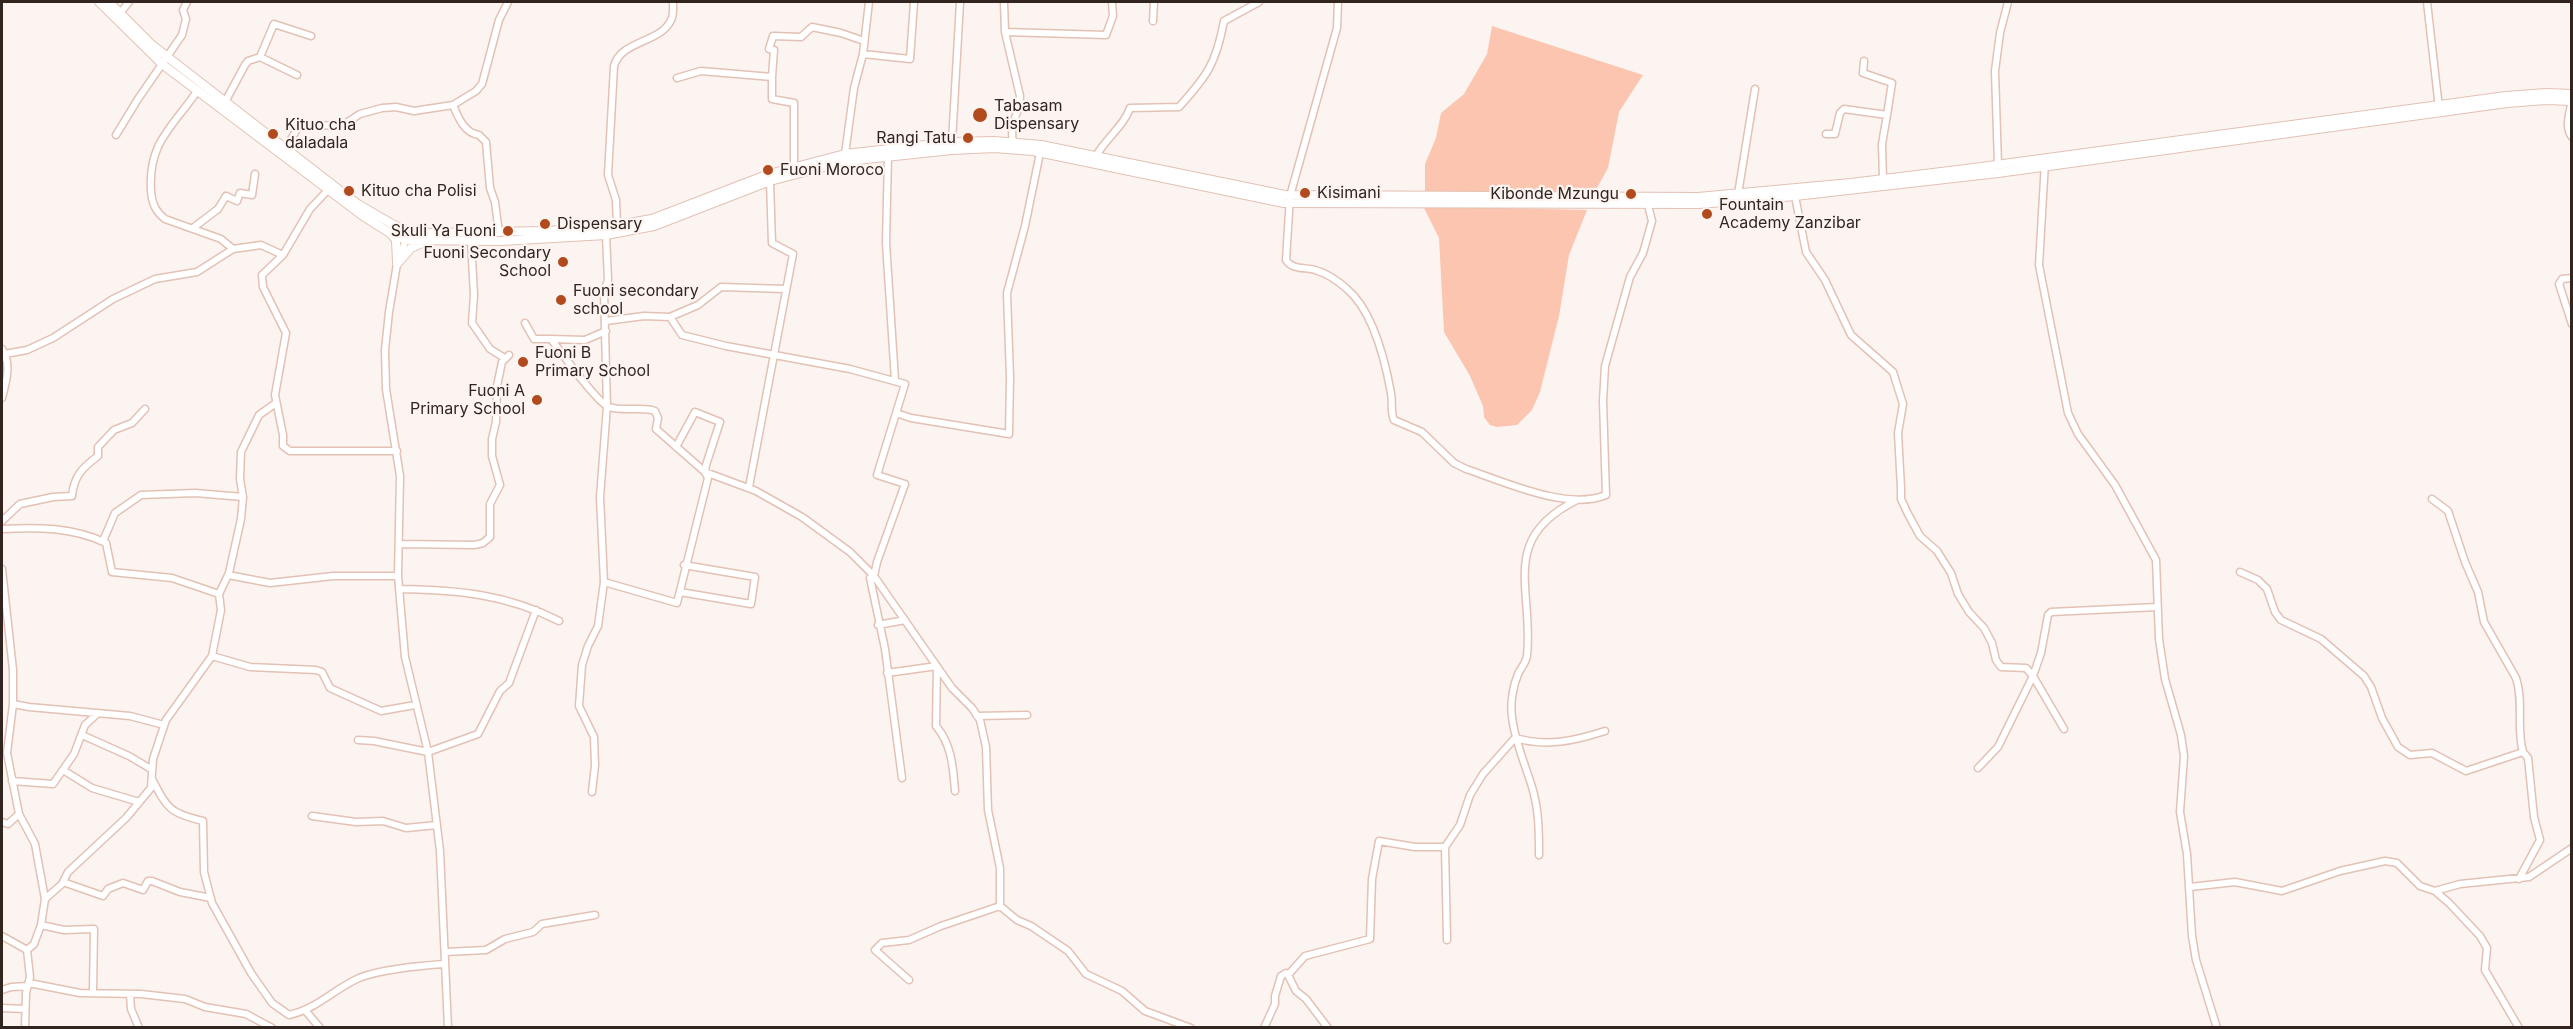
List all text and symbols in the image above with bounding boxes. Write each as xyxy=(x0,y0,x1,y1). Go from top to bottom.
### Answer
place label: Tabasam Dispensary xyxy=(994,96,1079,134)
marker: Tabasam Dispensary xyxy=(971,106,989,124)
place label: Kituo cha daladala xyxy=(285,115,356,153)
marker: Kituo cha daladala xyxy=(266,127,280,141)
place label: Rangi Tatu xyxy=(876,128,956,148)
marker: Rangi Tatu xyxy=(961,131,975,145)
place label: Fuoni Moroco xyxy=(780,160,884,180)
marker: Fuoni Moroco xyxy=(761,163,775,177)
place label: Kituo cha Polisi xyxy=(361,181,477,201)
place label: Kisimani xyxy=(1317,183,1381,203)
marker: Kituo cha Polisi xyxy=(342,184,356,198)
place label: Kibonde Mzungu xyxy=(1490,184,1619,204)
marker: Kisimani xyxy=(1298,186,1312,200)
marker: Kibonde Mzungu xyxy=(1624,187,1638,201)
place label: Fountain Academy Zanzibar xyxy=(1719,195,1861,233)
marker: Fountain Academy Zanzibar xyxy=(1700,207,1714,221)
place label: Dispensary xyxy=(557,214,642,234)
marker: Dispensary xyxy=(538,217,552,231)
place label: Skuli Ya Fuoni xyxy=(391,221,496,241)
marker: Skuli Ya Fuoni xyxy=(501,224,515,238)
place label: Fuoni Secondary School xyxy=(423,243,551,281)
marker: Fuoni Secondary School xyxy=(556,255,570,269)
place label: Fuoni secondary school xyxy=(573,281,699,319)
marker: Fuoni secondary school xyxy=(554,293,568,307)
place label: Fuoni B Primary School xyxy=(535,343,650,381)
marker: Fuoni B Primary School xyxy=(516,355,530,369)
place label: Fuoni A Primary School xyxy=(410,381,525,419)
marker: Fuoni A Primary School xyxy=(530,393,544,407)

